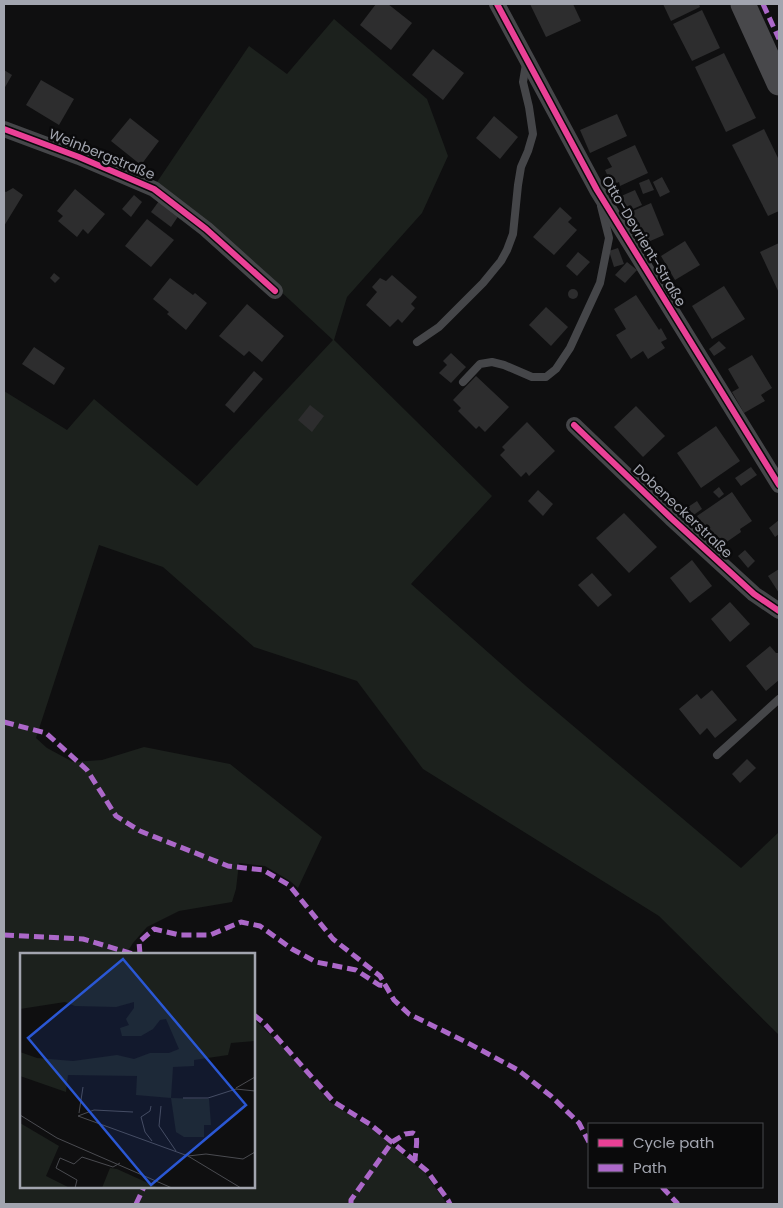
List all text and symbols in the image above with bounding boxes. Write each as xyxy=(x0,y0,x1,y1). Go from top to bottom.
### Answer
street label: Weinbergstraße xyxy=(46,124,158,185)
street label: Otto-Devrient-Straße xyxy=(597,172,691,311)
street label: Dobeneckerstraße xyxy=(629,460,737,563)
inset map xyxy=(20,953,255,1188)
legend xyxy=(588,1123,763,1188)
text: Cycle path xyxy=(633,1132,714,1153)
text: Path xyxy=(633,1157,667,1178)

